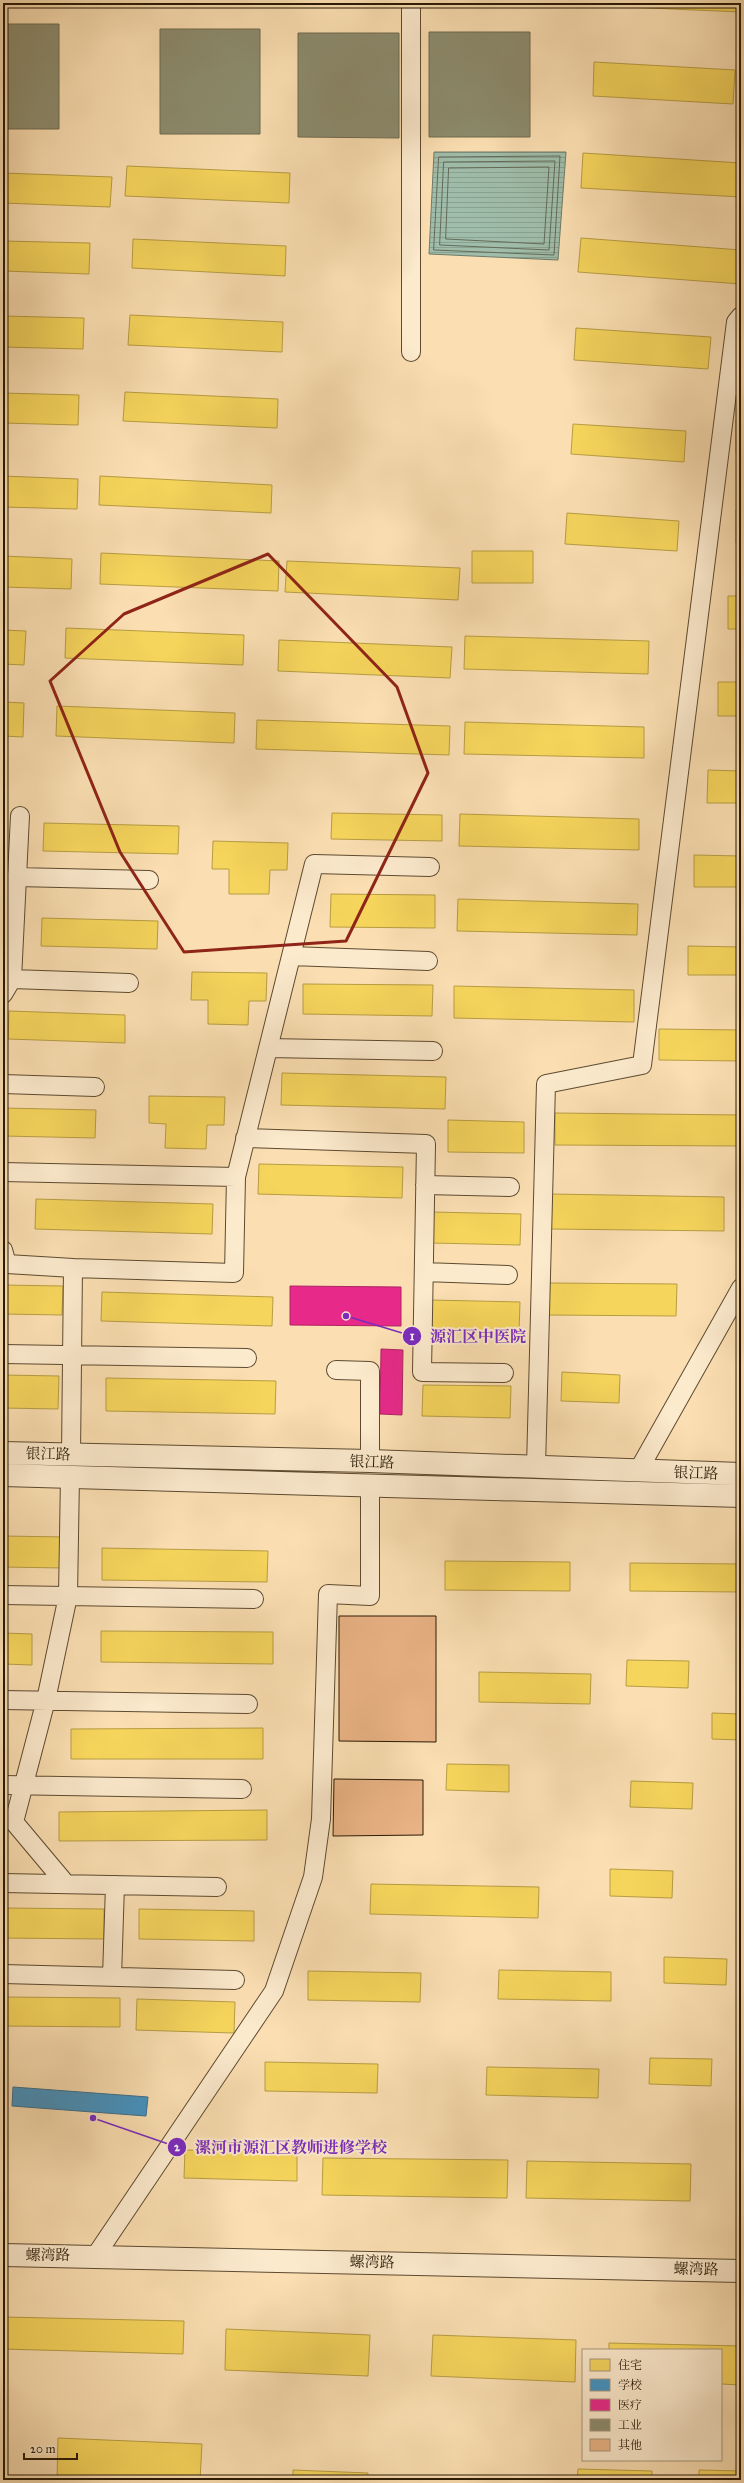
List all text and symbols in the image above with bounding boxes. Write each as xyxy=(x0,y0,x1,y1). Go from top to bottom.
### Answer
callout: 源汇区中医院 xyxy=(402,1322,534,1350)
text: 源汇区中医院 xyxy=(430,1327,526,1346)
text: 1 xyxy=(410,1329,415,1343)
street label: 银江路 xyxy=(25,1445,71,1463)
street label: 银江路 xyxy=(349,1452,395,1472)
street label: 银江路 xyxy=(673,1463,719,1483)
callout: 漯河市源汇区教师进修学校 xyxy=(167,2133,395,2161)
text: 漯河市源汇区教师进修学校 xyxy=(195,2138,387,2157)
text: 2 xyxy=(174,2140,181,2154)
street label: 螺湾路 xyxy=(25,2246,71,2264)
street label: 螺湾路 xyxy=(349,2253,395,2271)
street label: 螺湾路 xyxy=(673,2260,719,2278)
legend xyxy=(582,2349,722,2461)
text: 住宅 xyxy=(618,2358,642,2372)
text: 学校 xyxy=(618,2378,642,2392)
text: 医疗 xyxy=(618,2398,642,2412)
text: 工业 xyxy=(618,2418,642,2432)
scale bar xyxy=(24,2435,77,2461)
text: 其他 xyxy=(618,2438,642,2452)
text: 20 m xyxy=(30,2442,56,2456)

